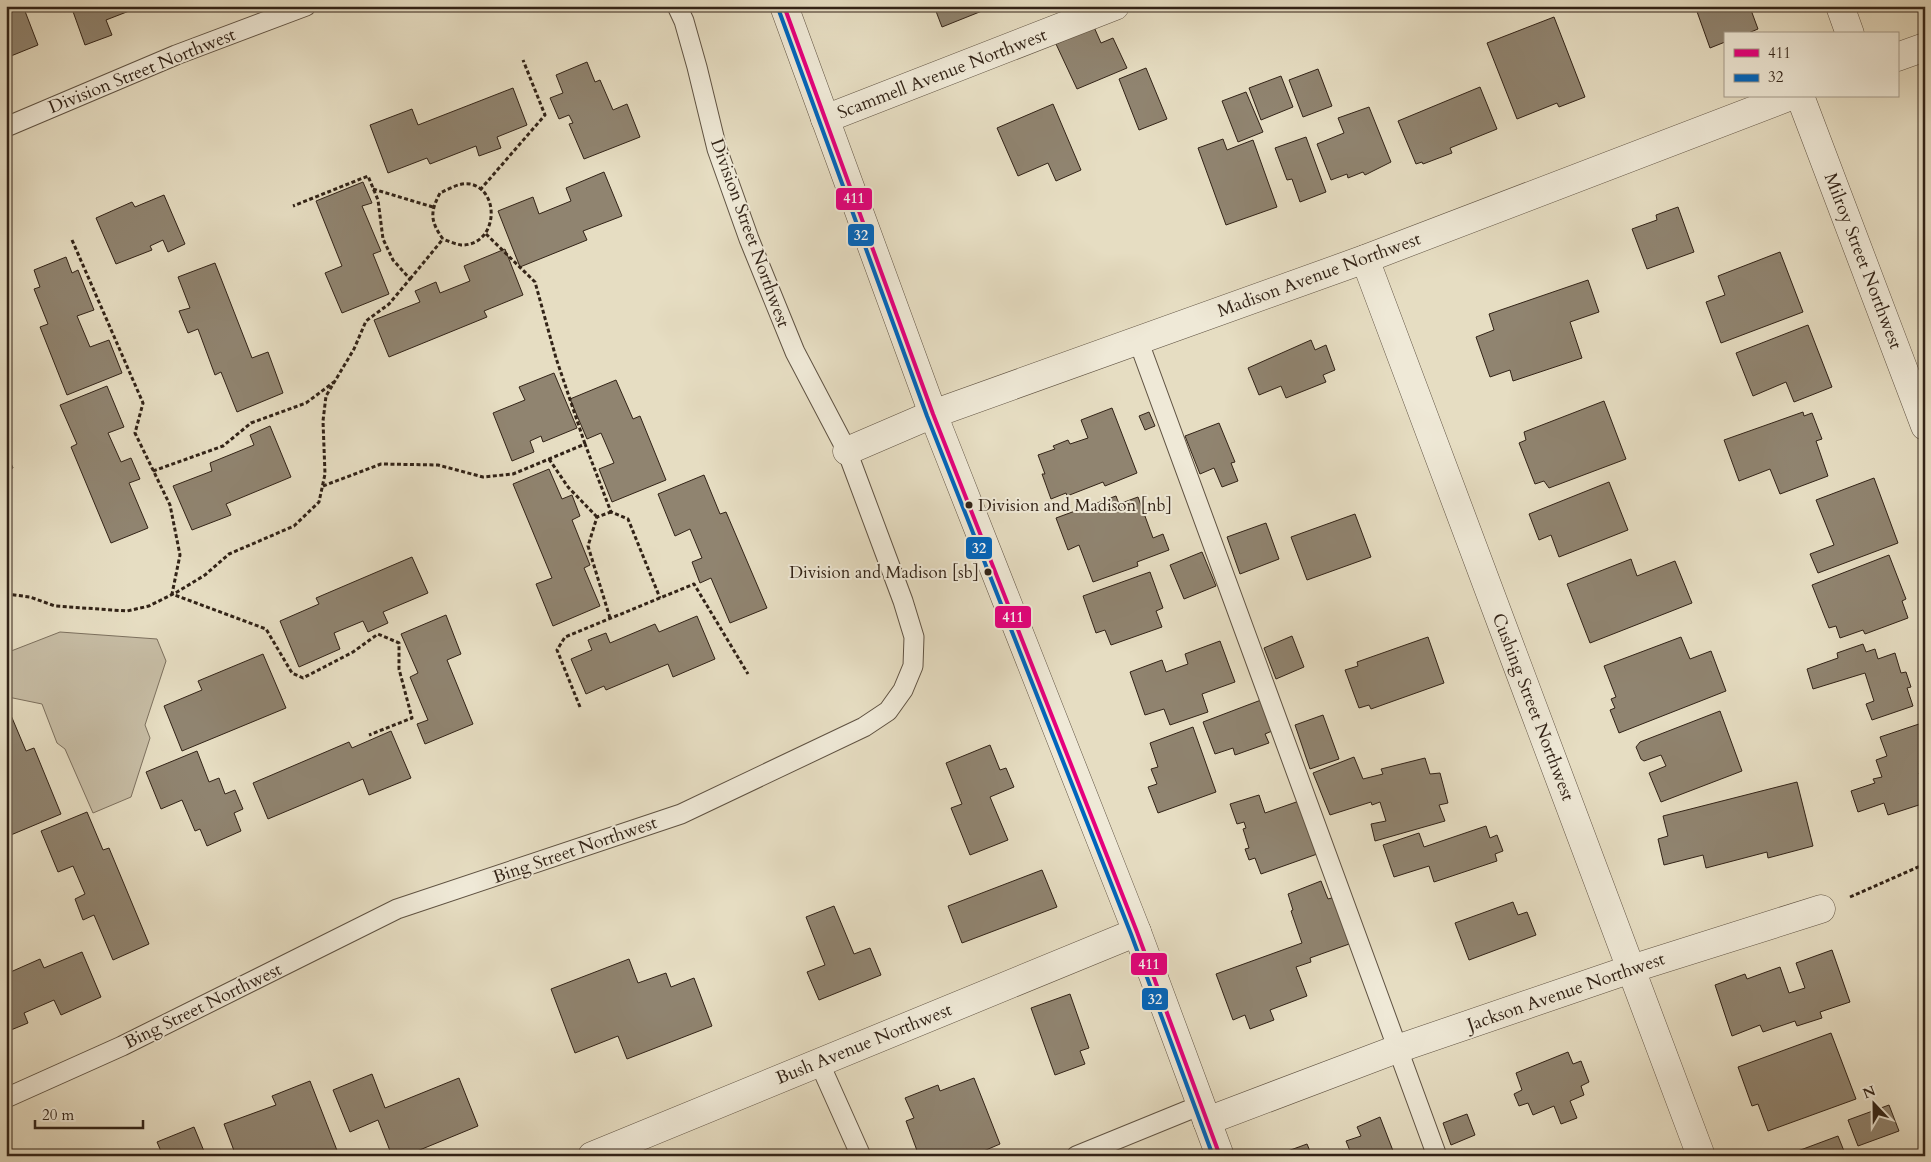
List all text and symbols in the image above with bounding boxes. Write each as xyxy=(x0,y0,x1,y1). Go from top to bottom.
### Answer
street label: Division Street Northwest xyxy=(45,22,239,120)
street label: Scammell Avenue Northwest xyxy=(834,22,1051,126)
legend xyxy=(1724,32,1898,98)
text: 411 xyxy=(1768,43,1791,63)
text: 32 xyxy=(1768,67,1784,87)
street label: Division Street Northwest xyxy=(704,135,796,331)
street label: Milroy Street Northwest xyxy=(1818,169,1908,353)
line badge: 411 xyxy=(835,187,873,211)
text: 411 xyxy=(843,189,865,208)
line badge: 32 xyxy=(847,223,875,247)
text: 32 xyxy=(854,226,868,245)
street label: Madison Avenue Northwest xyxy=(1214,226,1425,323)
place label: Division and Madison [nb] xyxy=(978,494,1172,517)
marker: Division and Madison [nb] xyxy=(964,500,974,510)
line badge: 32 xyxy=(965,536,993,560)
text: 32 xyxy=(972,539,986,558)
place label: Division and Madison [sb] xyxy=(789,561,979,584)
marker: Division and Madison [sb] xyxy=(983,567,993,577)
line badge: 411 xyxy=(994,605,1032,629)
text: 411 xyxy=(1002,608,1024,627)
street label: Cushing Street Northwest xyxy=(1486,609,1581,805)
street label: Bing Street Northwest xyxy=(490,810,661,890)
street label: Jackson Avenue Northwest xyxy=(1461,946,1668,1039)
line badge: 411 xyxy=(1130,952,1168,976)
text: 411 xyxy=(1138,955,1160,974)
street label: Bing Street Northwest xyxy=(120,957,286,1055)
line badge: 32 xyxy=(1141,987,1169,1011)
text: 32 xyxy=(1148,990,1162,1009)
street label: Bush Avenue Northwest xyxy=(772,997,956,1091)
north arrow xyxy=(1848,1080,1898,1130)
text: N xyxy=(1860,1081,1879,1103)
scale bar xyxy=(35,1097,142,1129)
text: 20 m xyxy=(42,1105,74,1125)

